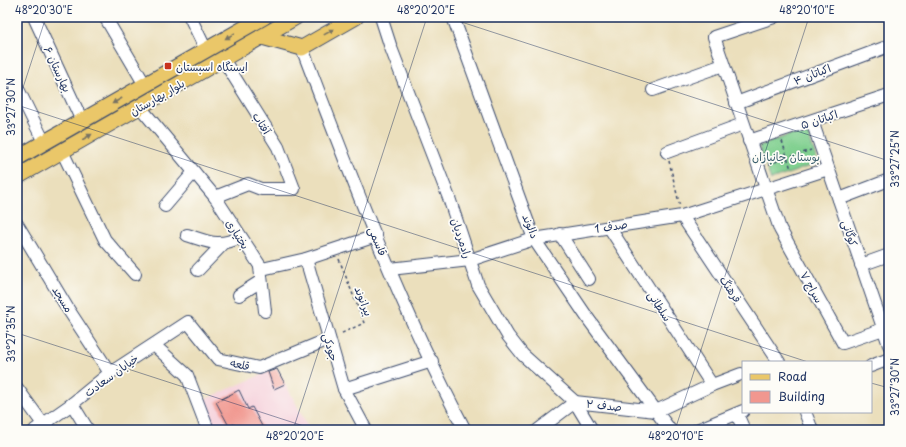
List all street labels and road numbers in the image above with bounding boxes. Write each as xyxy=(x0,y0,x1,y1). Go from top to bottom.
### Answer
street label: بهارستان ۶ xyxy=(40,43,76,95)
street label: اکباتان ۴ xyxy=(791,59,833,89)
street label: بلوار بهارستان xyxy=(126,74,188,120)
street label: اکباتان ۵ xyxy=(798,105,840,133)
street label: آفتاب xyxy=(249,109,276,138)
street label: دالوند xyxy=(518,211,544,241)
street label: صدف 1 xyxy=(593,215,629,237)
street label: بختیاری xyxy=(222,216,254,252)
street label: رادمردیان xyxy=(447,216,477,260)
street label: کوگانی xyxy=(838,218,862,249)
street label: قاسمی xyxy=(364,224,392,258)
street label: سراج ۷ xyxy=(796,268,828,306)
street label: فرهنگ xyxy=(716,272,746,306)
street label: مسجد xyxy=(48,283,78,315)
street label: بیرانوند xyxy=(351,284,377,318)
street label: سلطانی xyxy=(644,287,676,325)
street label: جودکی xyxy=(319,331,343,363)
street label: خیابان سعادت xyxy=(80,349,142,401)
street label: قلعه xyxy=(229,354,251,374)
street label: صدف ۲ xyxy=(585,395,623,415)

